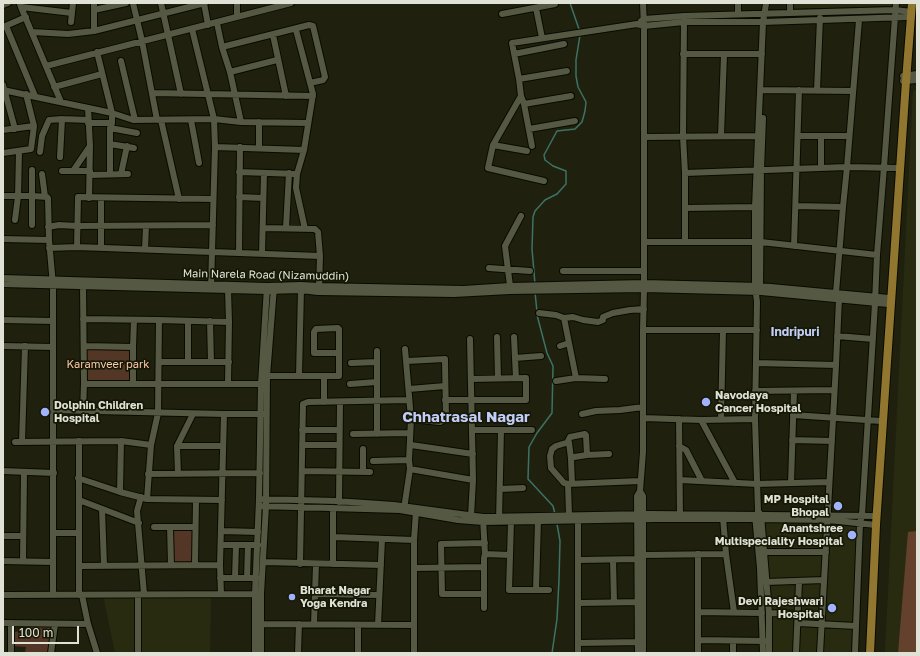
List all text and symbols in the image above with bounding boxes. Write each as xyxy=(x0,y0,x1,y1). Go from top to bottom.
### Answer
street label: Main Narela Road (Nizamuddin) xyxy=(183,267,349,283)
district label: Indripuri xyxy=(770,325,820,339)
park label: Karamveer park xyxy=(67,358,149,372)
place label: Navodaya Cancer Hospital xyxy=(715,389,801,415)
marker: Navodaya Cancer Hospital xyxy=(700,396,712,408)
place label: Dolphin Children Hospital xyxy=(54,399,143,425)
marker: Dolphin Children Hospital xyxy=(39,406,51,418)
district label: Chhatrasal Nagar xyxy=(402,408,530,426)
place label: MP Hospital Bhopal xyxy=(764,493,829,519)
marker: MP Hospital Bhopal xyxy=(832,500,844,512)
place label: Anantshree Multispeciality Hospital xyxy=(715,522,843,548)
marker: Anantshree Multispeciality Hospital xyxy=(846,529,858,541)
place label: Bharat Nagar Yoga Kendra xyxy=(300,584,371,610)
marker: Bharat Nagar Yoga Kendra xyxy=(287,592,297,602)
place label: Devi Rajeshwari Hospital xyxy=(738,595,823,621)
marker: Devi Rajeshwari Hospital xyxy=(826,602,838,614)
scale bar xyxy=(14,618,81,644)
text: 100 m xyxy=(19,625,53,640)

